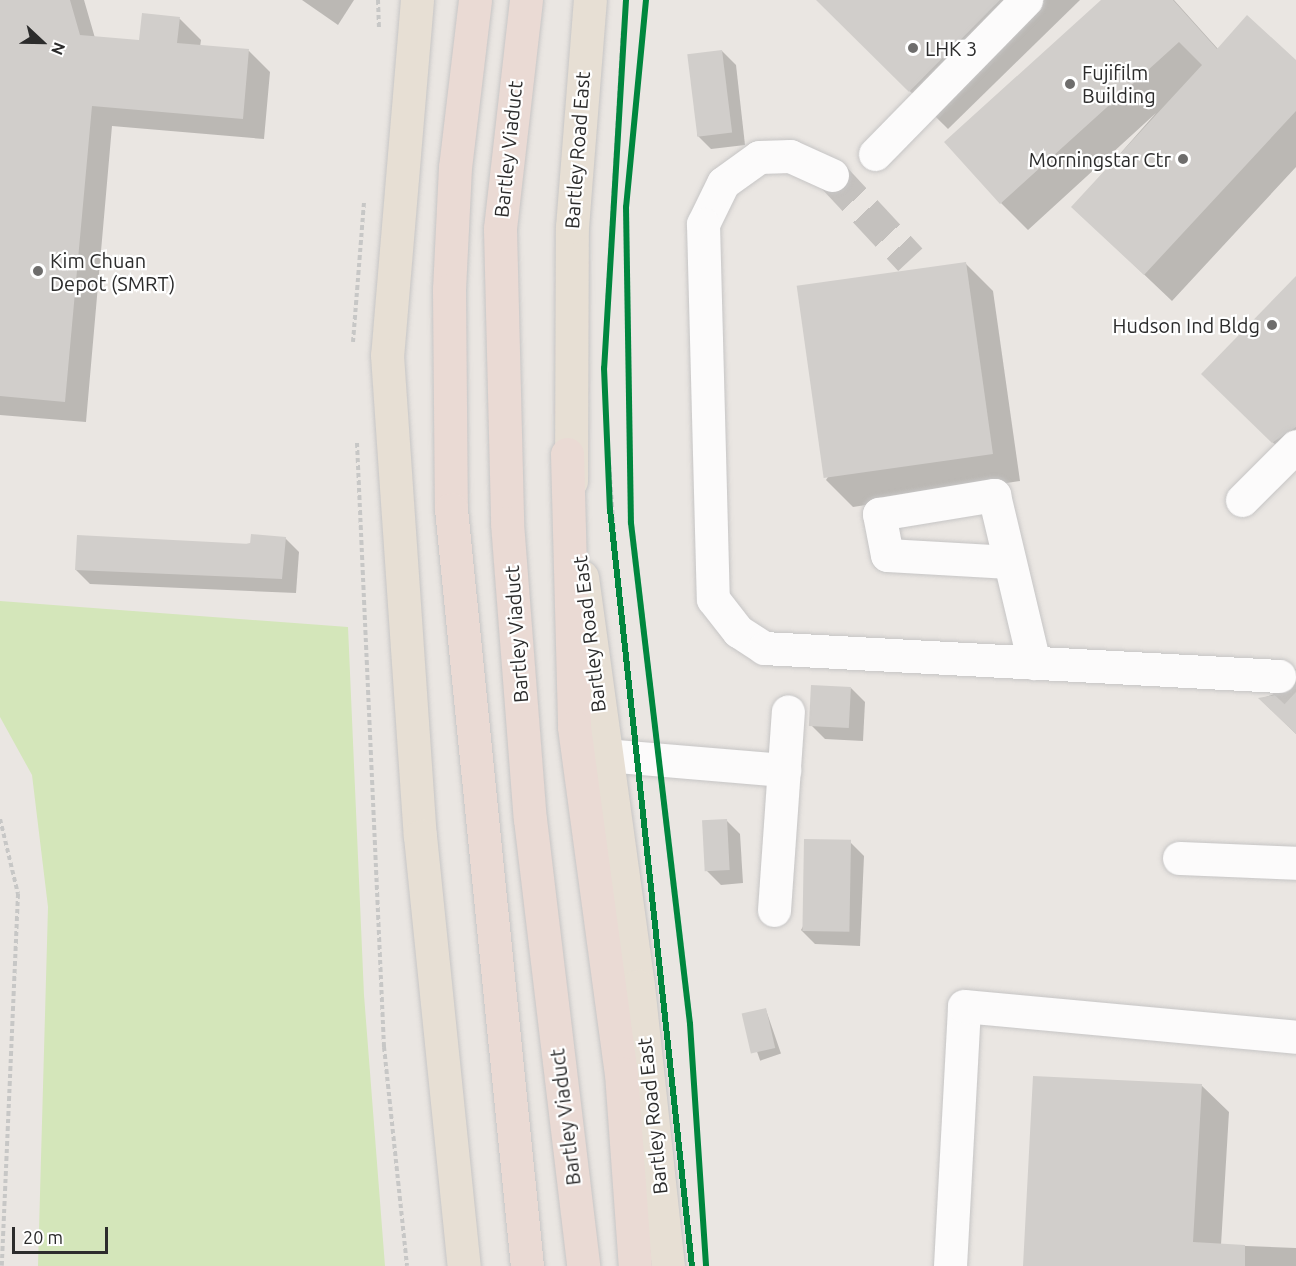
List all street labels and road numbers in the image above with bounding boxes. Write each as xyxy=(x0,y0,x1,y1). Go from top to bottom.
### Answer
street label: Bartley Road East xyxy=(560,71,594,229)
street label: Bartley Viaduct xyxy=(489,79,527,219)
street label: Bartley Road East xyxy=(567,554,611,714)
street label: Bartley Viaduct xyxy=(499,564,533,704)
street label: Bartley Road East xyxy=(632,1036,672,1196)
street label: Bartley Viaduct xyxy=(545,1047,585,1187)

